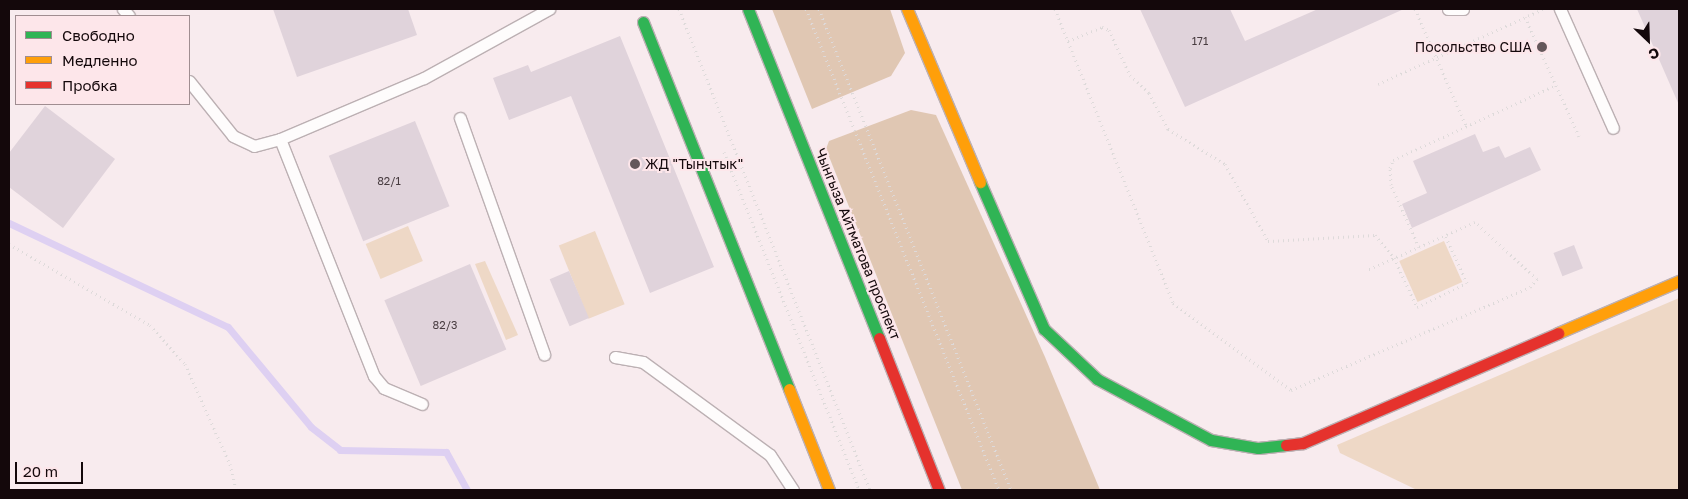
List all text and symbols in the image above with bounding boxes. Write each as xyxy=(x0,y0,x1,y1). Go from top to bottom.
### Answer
legend xyxy=(15,15,190,105)
north arrow xyxy=(1623,15,1673,65)
text: Свободно xyxy=(62,26,135,44)
house number: 171 xyxy=(1192,34,1208,48)
place label: Посольство США xyxy=(1415,39,1532,55)
marker: Посольство США xyxy=(1536,41,1548,53)
text: С xyxy=(1646,44,1662,64)
text: Медленно xyxy=(62,51,138,69)
text: Пробка xyxy=(62,76,117,94)
street label: Чынгыза Айтматова проспект xyxy=(812,146,904,342)
place label: ЖД "Тынчтык" xyxy=(645,156,743,172)
marker: ЖД "Тынчтык" xyxy=(629,158,641,170)
house number: 82/1 xyxy=(377,174,401,188)
house number: 82/3 xyxy=(433,318,457,332)
scale bar xyxy=(18,452,85,484)
text: 20 m xyxy=(23,462,58,480)

